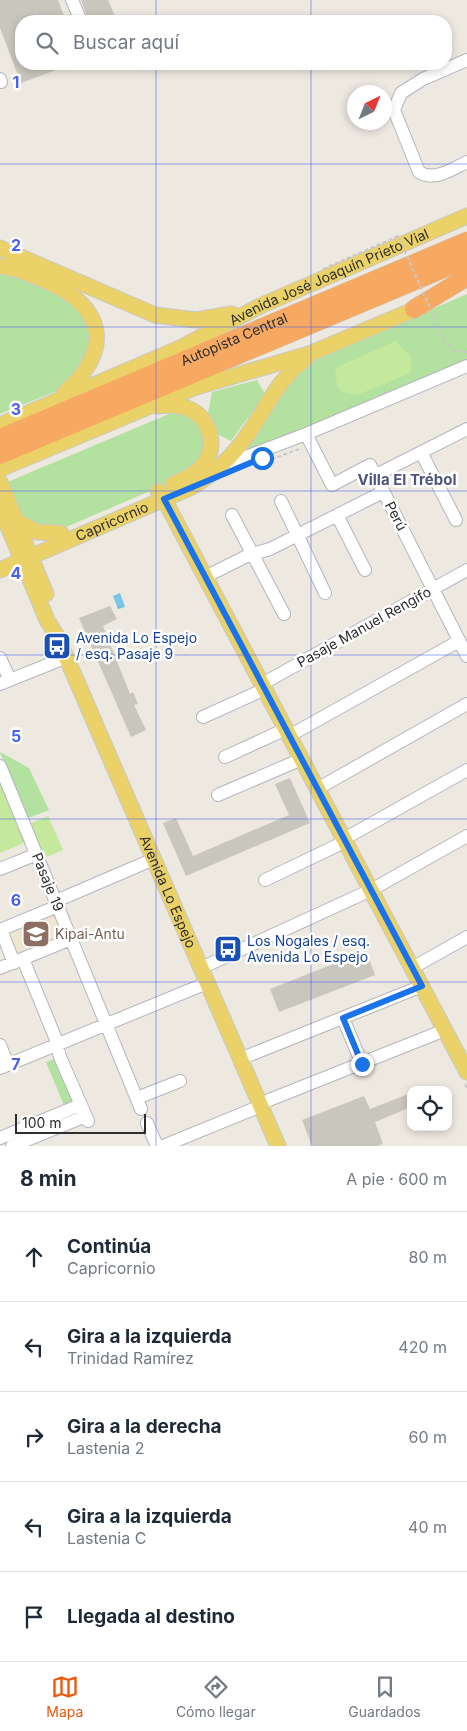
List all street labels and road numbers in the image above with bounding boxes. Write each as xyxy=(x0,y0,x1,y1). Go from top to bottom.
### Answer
street label: Avenida José Joaquín Prieto Vial xyxy=(226,225,431,329)
street label: Autopista Central xyxy=(178,309,290,369)
street label: Capricornio xyxy=(73,498,151,544)
street label: Perú xyxy=(382,498,411,533)
street label: Pasaje Manuel Rengifo xyxy=(294,583,434,670)
street label: Avenida Lo Espejo xyxy=(136,833,200,951)
street label: Pasaje 19 xyxy=(29,850,68,914)

